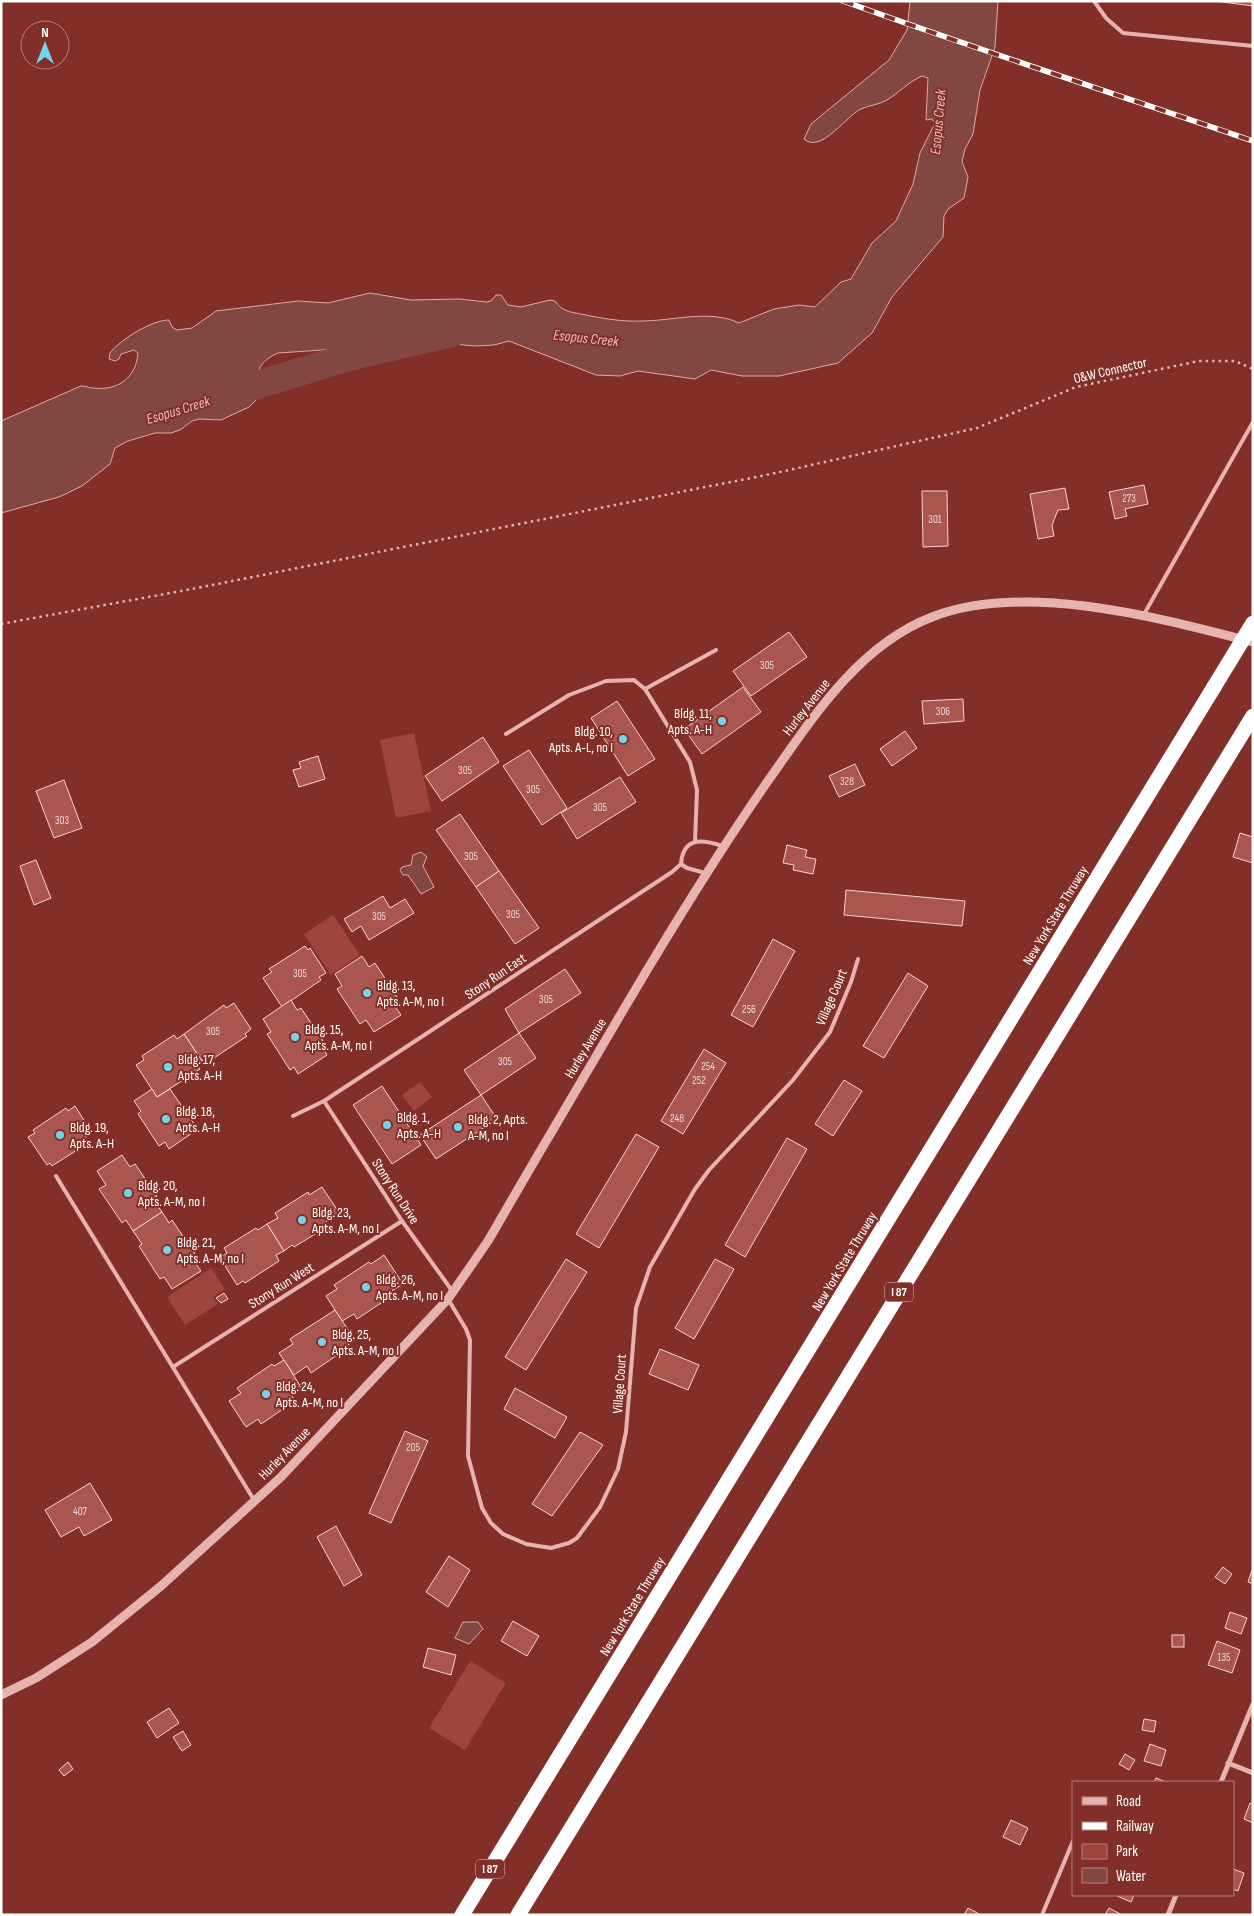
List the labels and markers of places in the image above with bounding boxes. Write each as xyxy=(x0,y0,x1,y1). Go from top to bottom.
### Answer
place label: Bldg. 11, Apts. A-H xyxy=(667,705,712,738)
marker: Bldg. 11, Apts. A-H xyxy=(716,715,728,727)
place label: Bldg. 10, Apts. A-L, no I xyxy=(548,723,613,756)
marker: Bldg. 10, Apts. A-L, no I xyxy=(617,733,629,745)
place label: Bldg. 13, Apts. A-M, no I xyxy=(376,977,444,1010)
marker: Bldg. 13, Apts. A-M, no I xyxy=(361,987,373,999)
place label: Bldg. 15, Apts. A-M, no I xyxy=(304,1021,372,1054)
marker: Bldg. 15, Apts. A-M, no I xyxy=(289,1031,301,1043)
place label: Bldg. 17, Apts. A-H xyxy=(177,1051,222,1084)
marker: Bldg. 17, Apts. A-H xyxy=(162,1061,174,1073)
place label: Bldg. 18, Apts. A-H xyxy=(175,1103,220,1136)
place label: Bldg. 1, Apts. A-H xyxy=(396,1109,441,1142)
place label: Bldg. 2, Apts. A-M, no I xyxy=(467,1111,528,1144)
marker: Bldg. 18, Apts. A-H xyxy=(160,1113,172,1125)
place label: Bldg. 19, Apts. A-H xyxy=(69,1119,114,1152)
marker: Bldg. 1, Apts. A-H xyxy=(381,1119,393,1131)
marker: Bldg. 2, Apts. A-M, no I xyxy=(452,1121,464,1133)
marker: Bldg. 19, Apts. A-H xyxy=(54,1129,66,1141)
place label: Bldg. 20, Apts. A-M, no I xyxy=(137,1177,205,1210)
marker: Bldg. 20, Apts. A-M, no I xyxy=(122,1187,134,1199)
place label: Bldg. 23, Apts. A-M, no I xyxy=(311,1204,379,1237)
marker: Bldg. 23, Apts. A-M, no I xyxy=(296,1214,308,1226)
place label: Bldg. 21, Apts. A-M, no I xyxy=(176,1234,244,1267)
marker: Bldg. 21, Apts. A-M, no I xyxy=(161,1244,173,1256)
place label: Bldg. 26, Apts. A-M, no I xyxy=(375,1271,443,1304)
marker: Bldg. 26, Apts. A-M, no I xyxy=(360,1281,372,1293)
place label: Bldg. 25, Apts. A-M, no I xyxy=(331,1326,399,1359)
marker: Bldg. 25, Apts. A-M, no I xyxy=(316,1336,328,1348)
place label: Bldg. 24, Apts. A-M, no I xyxy=(275,1378,343,1411)
marker: Bldg. 24, Apts. A-M, no I xyxy=(260,1388,272,1400)

